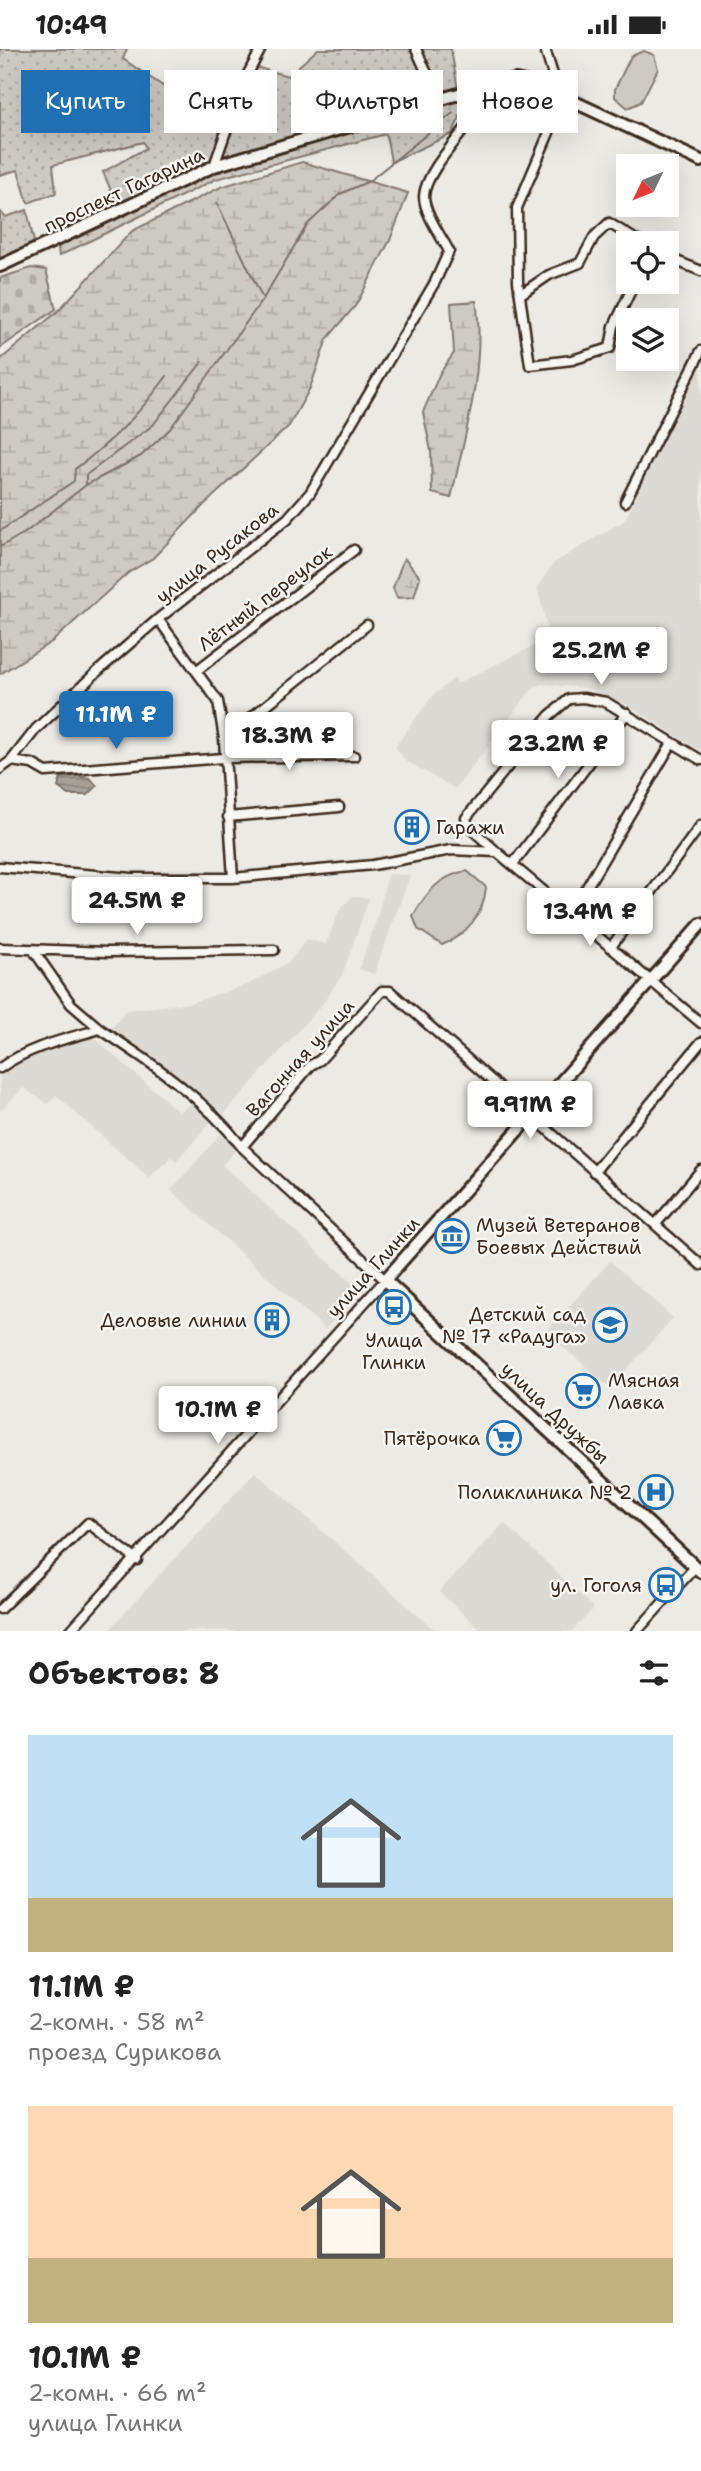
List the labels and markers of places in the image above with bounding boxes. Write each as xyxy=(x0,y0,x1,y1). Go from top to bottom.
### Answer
pin: 25.2M ₽ xyxy=(536,627,666,687)
pin: 11.1M ₽ xyxy=(51,691,181,751)
pin: 18.3M ₽ xyxy=(224,713,354,772)
pin: 23.2M ₽ xyxy=(493,721,623,780)
building icon: Гаражи xyxy=(393,808,431,846)
place label: Гаражи xyxy=(436,815,504,840)
pin: 24.5M ₽ xyxy=(72,877,202,937)
pin: 13.4M ₽ xyxy=(525,888,655,948)
pin: 9.91M ₽ xyxy=(465,1081,595,1141)
place label: Музей Ветеранов Боевых Действий xyxy=(476,1213,641,1260)
museum icon: Музей Ветеранов Боевых Действий xyxy=(433,1217,471,1255)
bus stop icon: Улица Глинки xyxy=(375,1288,413,1326)
building icon: Деловые линии xyxy=(253,1301,291,1339)
place label: Детский сад № 17 «Радуга» xyxy=(442,1302,586,1349)
school or university icon: Детский сад № 17 «Радуга» xyxy=(591,1306,629,1344)
place label: Деловые линии xyxy=(100,1308,247,1333)
place label: Улица Глинки xyxy=(362,1328,426,1375)
place label: Мясная Лавка xyxy=(608,1368,680,1415)
supermarket icon: Мясная Лавка xyxy=(564,1372,602,1410)
pin: 10.1M ₽ xyxy=(153,1387,283,1446)
supermarket icon: Пятёрочка xyxy=(485,1419,523,1457)
place label: Пятёрочка xyxy=(384,1426,480,1451)
hospital icon: Поликлиника № 2 xyxy=(637,1473,675,1511)
place label: Поликлиника № 2 xyxy=(458,1480,632,1505)
bus stop icon: ул. Гоголя xyxy=(647,1566,685,1604)
place label: ул. Гоголя xyxy=(550,1573,642,1598)

